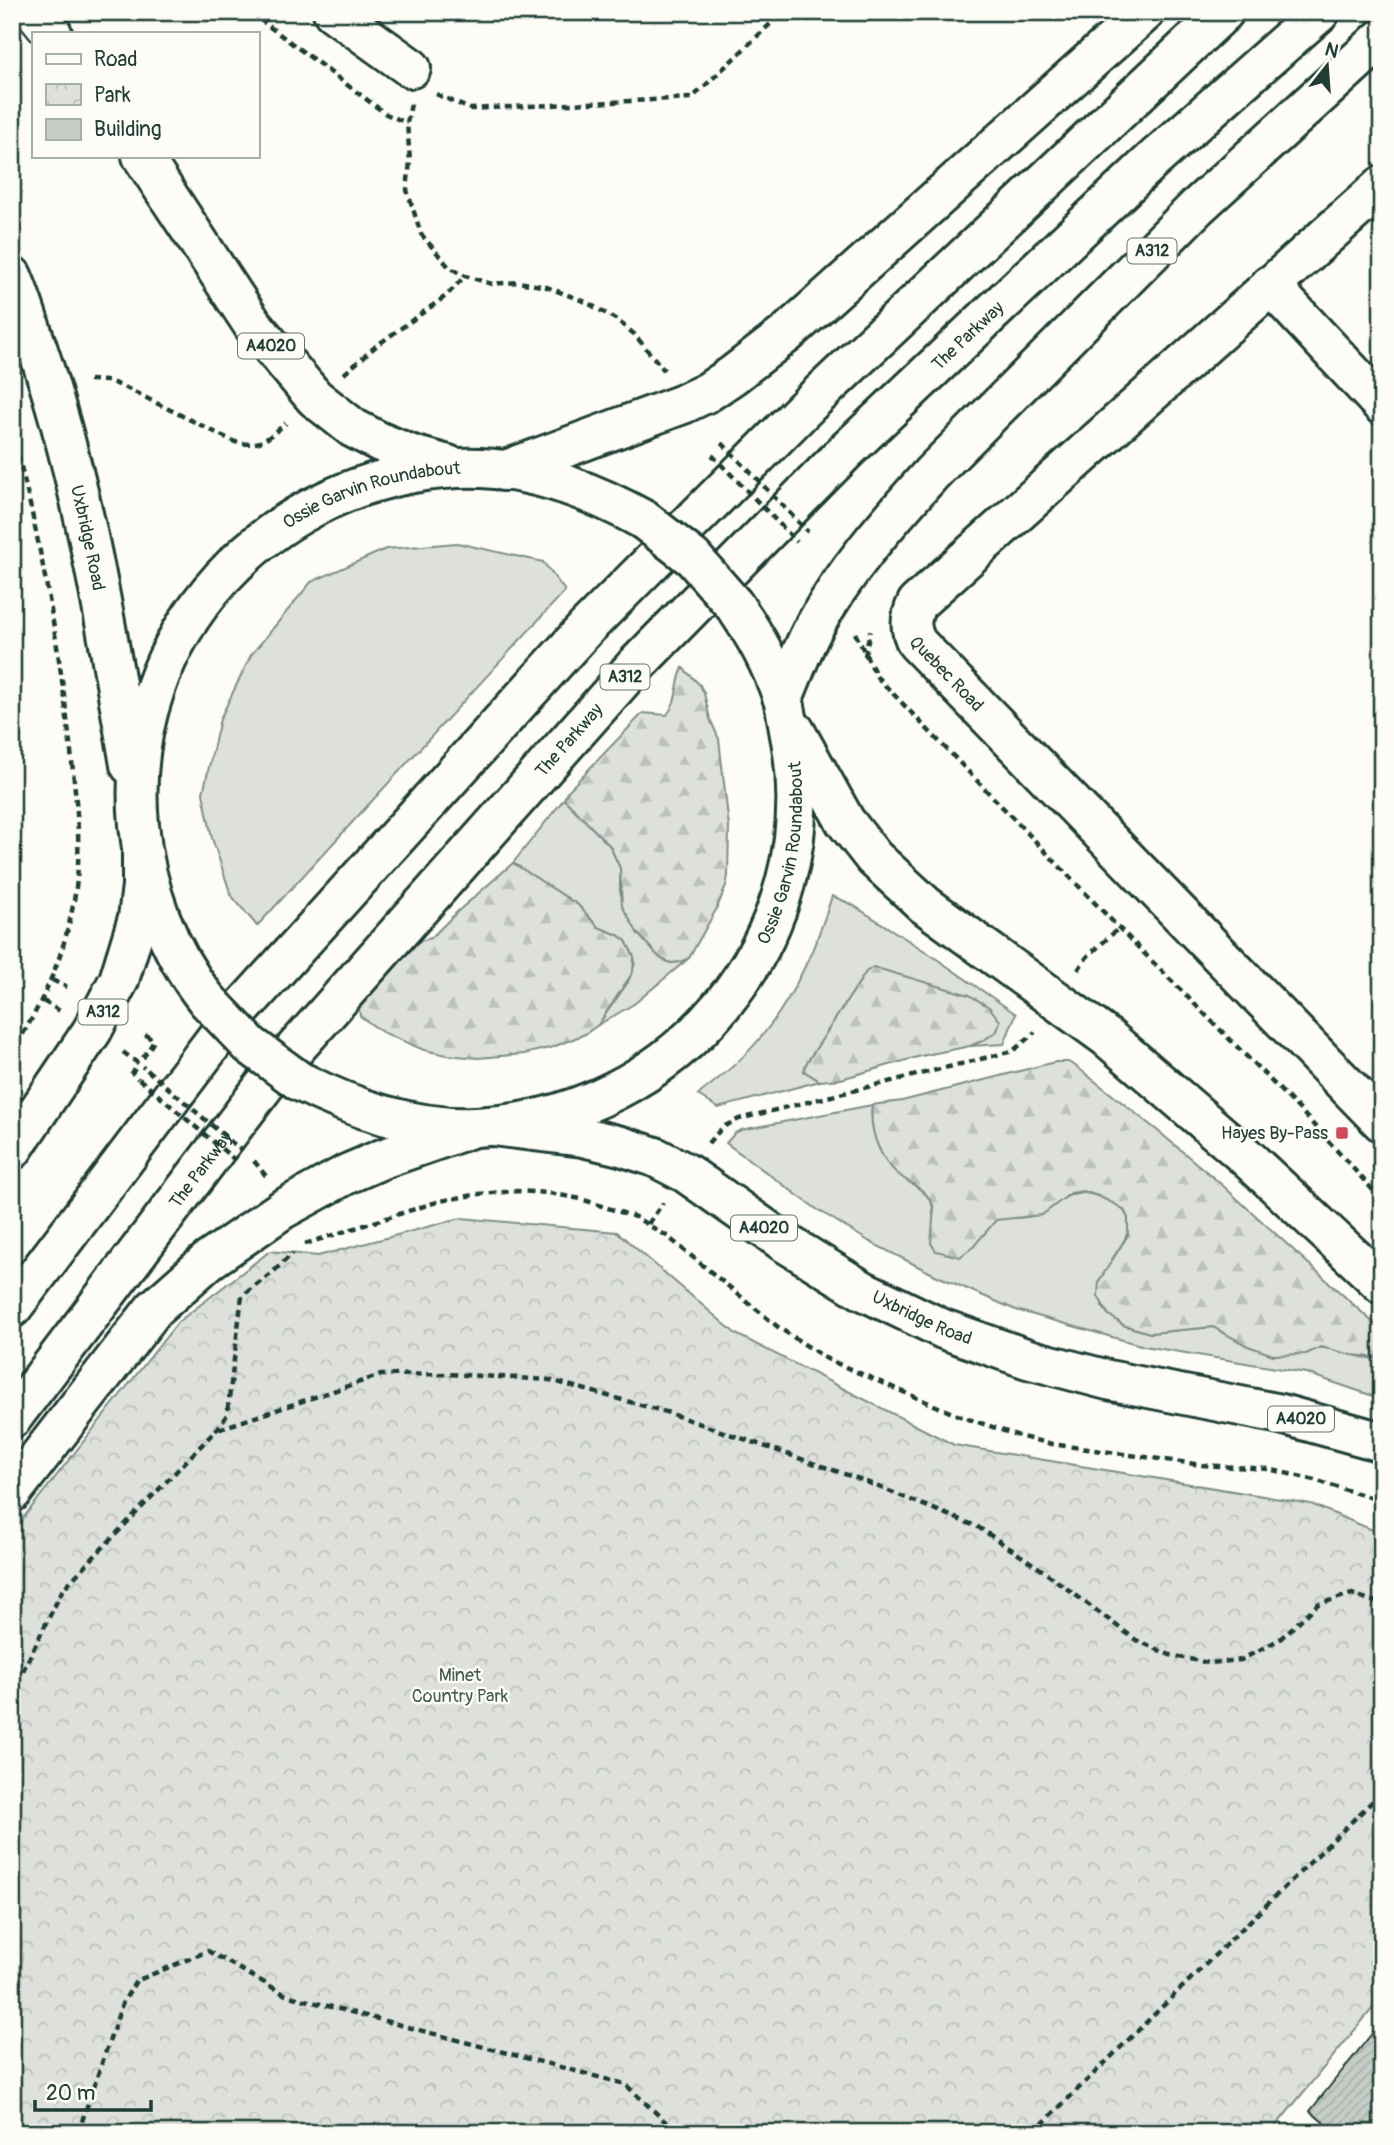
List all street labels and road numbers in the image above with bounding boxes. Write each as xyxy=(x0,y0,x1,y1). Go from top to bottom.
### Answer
road number: A312 xyxy=(1128,238,1176,264)
street label: The Parkway xyxy=(927,296,1009,375)
road number: A4020 xyxy=(238,334,304,358)
street label: Ossie Garvin Roundabout xyxy=(278,456,462,534)
street label: Uxbridge Road xyxy=(65,483,110,593)
street label: Quebec Road xyxy=(904,632,989,716)
road number: A312 xyxy=(600,664,650,690)
street label: The Parkway xyxy=(530,698,608,782)
street label: Ossie Garvin Roundabout xyxy=(752,760,808,948)
road number: A312 xyxy=(78,1000,128,1024)
street label: The Parkway xyxy=(164,1126,238,1213)
road number: A4020 xyxy=(731,1216,797,1240)
street label: Uxbridge Road xyxy=(868,1285,975,1350)
road number: A4020 xyxy=(1268,1406,1334,1432)

